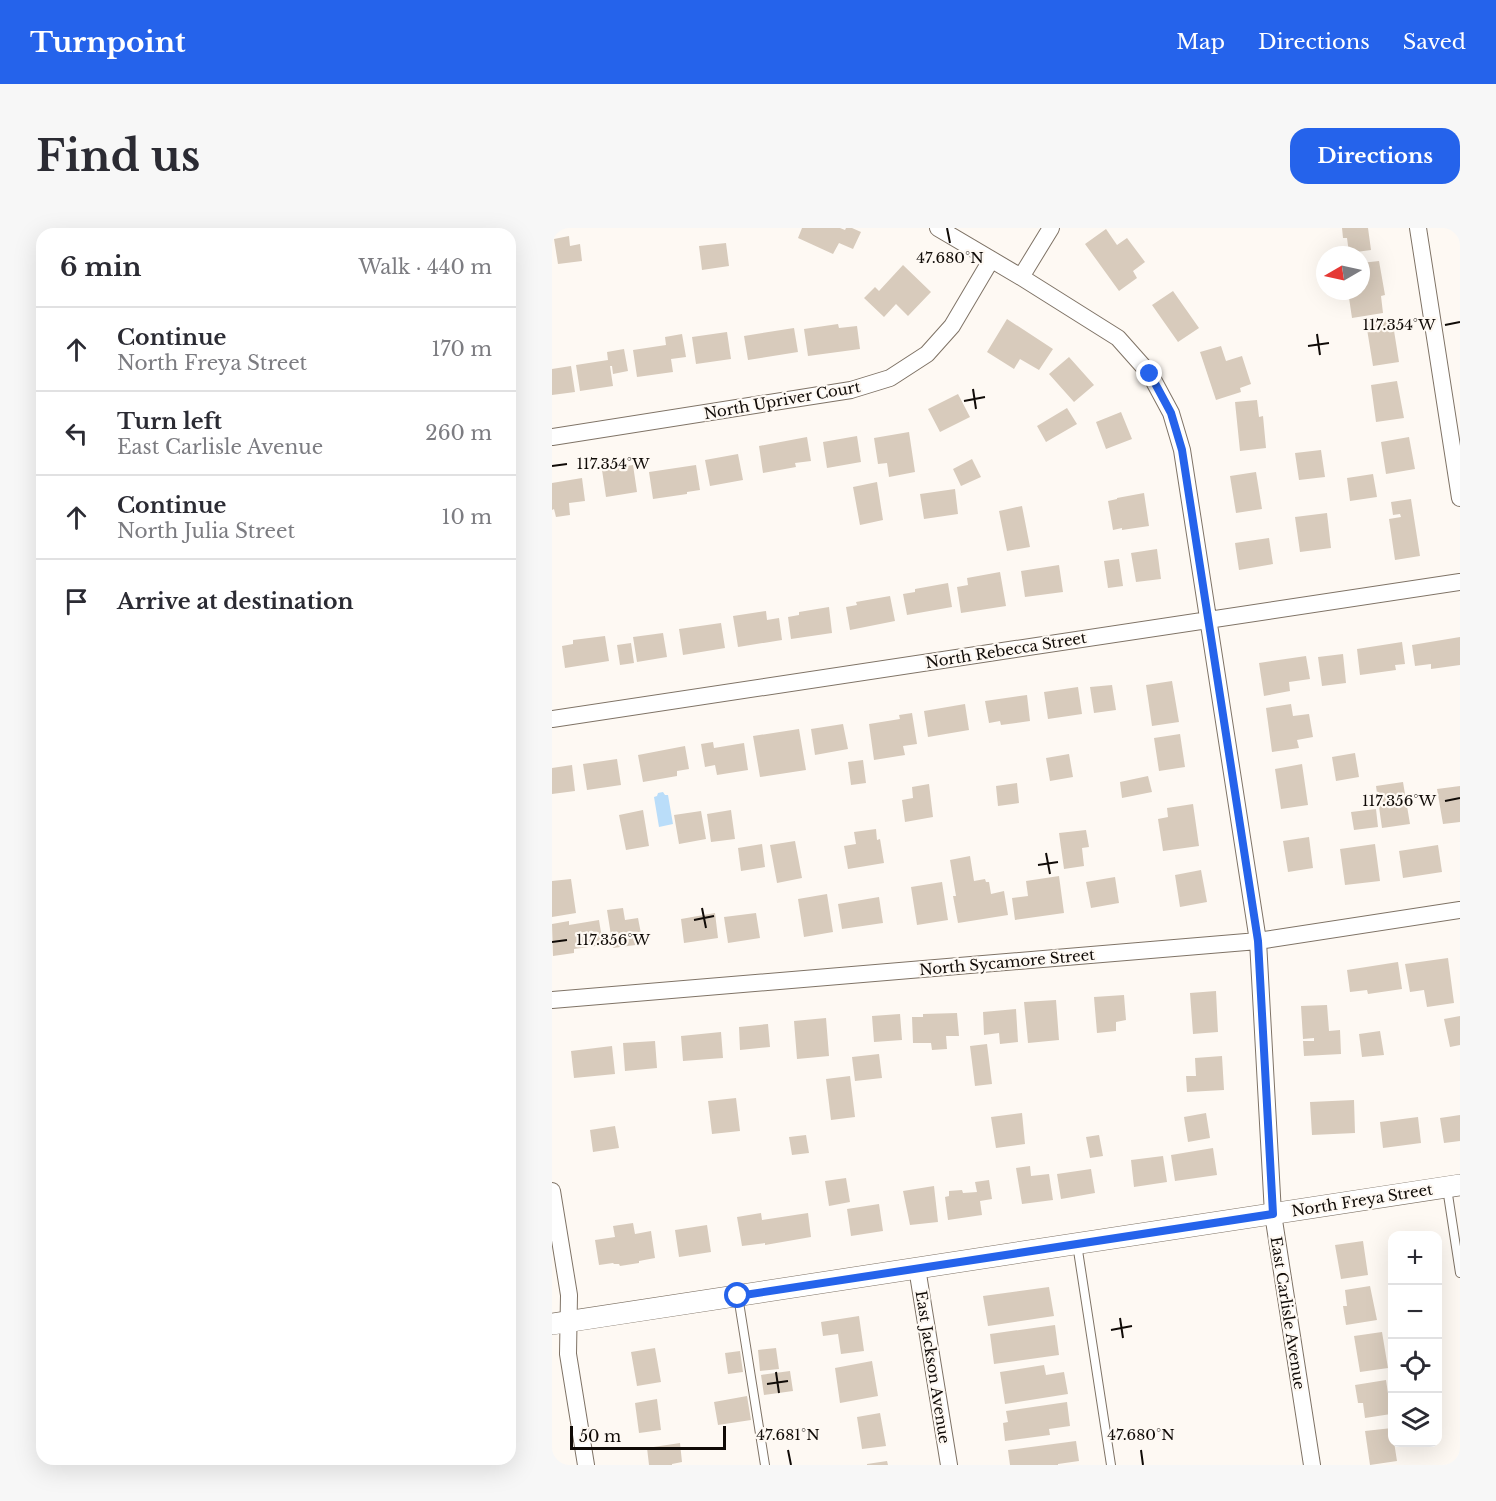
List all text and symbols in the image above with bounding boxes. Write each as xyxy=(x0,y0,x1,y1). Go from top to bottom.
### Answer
text: Turnpoint xyxy=(30,25,186,60)
text: Map xyxy=(1176,29,1225,55)
text: Directions xyxy=(1258,29,1370,55)
text: Saved xyxy=(1403,29,1466,55)
button: Directions xyxy=(1290,128,1460,184)
text: Find us xyxy=(36,130,200,182)
north arrow xyxy=(1316,246,1370,300)
text: 47.680°N xyxy=(916,248,984,267)
text: 6 min xyxy=(60,251,141,283)
text: Walk · 440 m xyxy=(359,255,492,279)
text: 117.354°W xyxy=(1362,315,1436,334)
text: Continue xyxy=(117,324,226,351)
icon: ahead xyxy=(60,333,93,366)
text: 170 m xyxy=(432,337,492,361)
text: North Freya Street xyxy=(117,351,307,375)
route end xyxy=(1136,360,1162,386)
street label: North Upriver Court xyxy=(702,377,862,423)
text: Turn left xyxy=(117,408,222,435)
icon: left xyxy=(60,417,93,450)
text: 260 m xyxy=(425,421,492,445)
text: East Carlisle Avenue xyxy=(117,435,323,459)
text: 117.354°W xyxy=(576,454,650,473)
text: Continue xyxy=(117,492,226,519)
icon: ahead xyxy=(60,501,93,534)
text: 10 m xyxy=(442,505,492,529)
text: North Julia Street xyxy=(117,519,295,543)
icon: arrive xyxy=(60,585,93,618)
text: Arrive at destination xyxy=(117,588,354,615)
street label: North Rebecca Street xyxy=(924,628,1088,672)
text: 117.356°W xyxy=(1362,791,1436,810)
text: 117.356°W xyxy=(576,930,650,949)
street label: North Sycamore Street xyxy=(918,945,1096,979)
street label: North Freya Street xyxy=(1290,1179,1434,1221)
map controls xyxy=(1388,1231,1442,1447)
button: + xyxy=(1388,1231,1442,1285)
street label: East Carlisle Avenue xyxy=(1267,1235,1309,1391)
route start xyxy=(724,1282,750,1308)
button: − xyxy=(1388,1285,1442,1339)
street label: East Jackson Avenue xyxy=(912,1289,954,1445)
button: locate xyxy=(1388,1339,1442,1393)
button: layers xyxy=(1388,1393,1442,1447)
scale bar xyxy=(570,1423,726,1450)
text: 47.681°N xyxy=(756,1425,820,1444)
text: 47.680°N xyxy=(1107,1425,1175,1444)
text: 50 m xyxy=(579,1426,621,1446)

